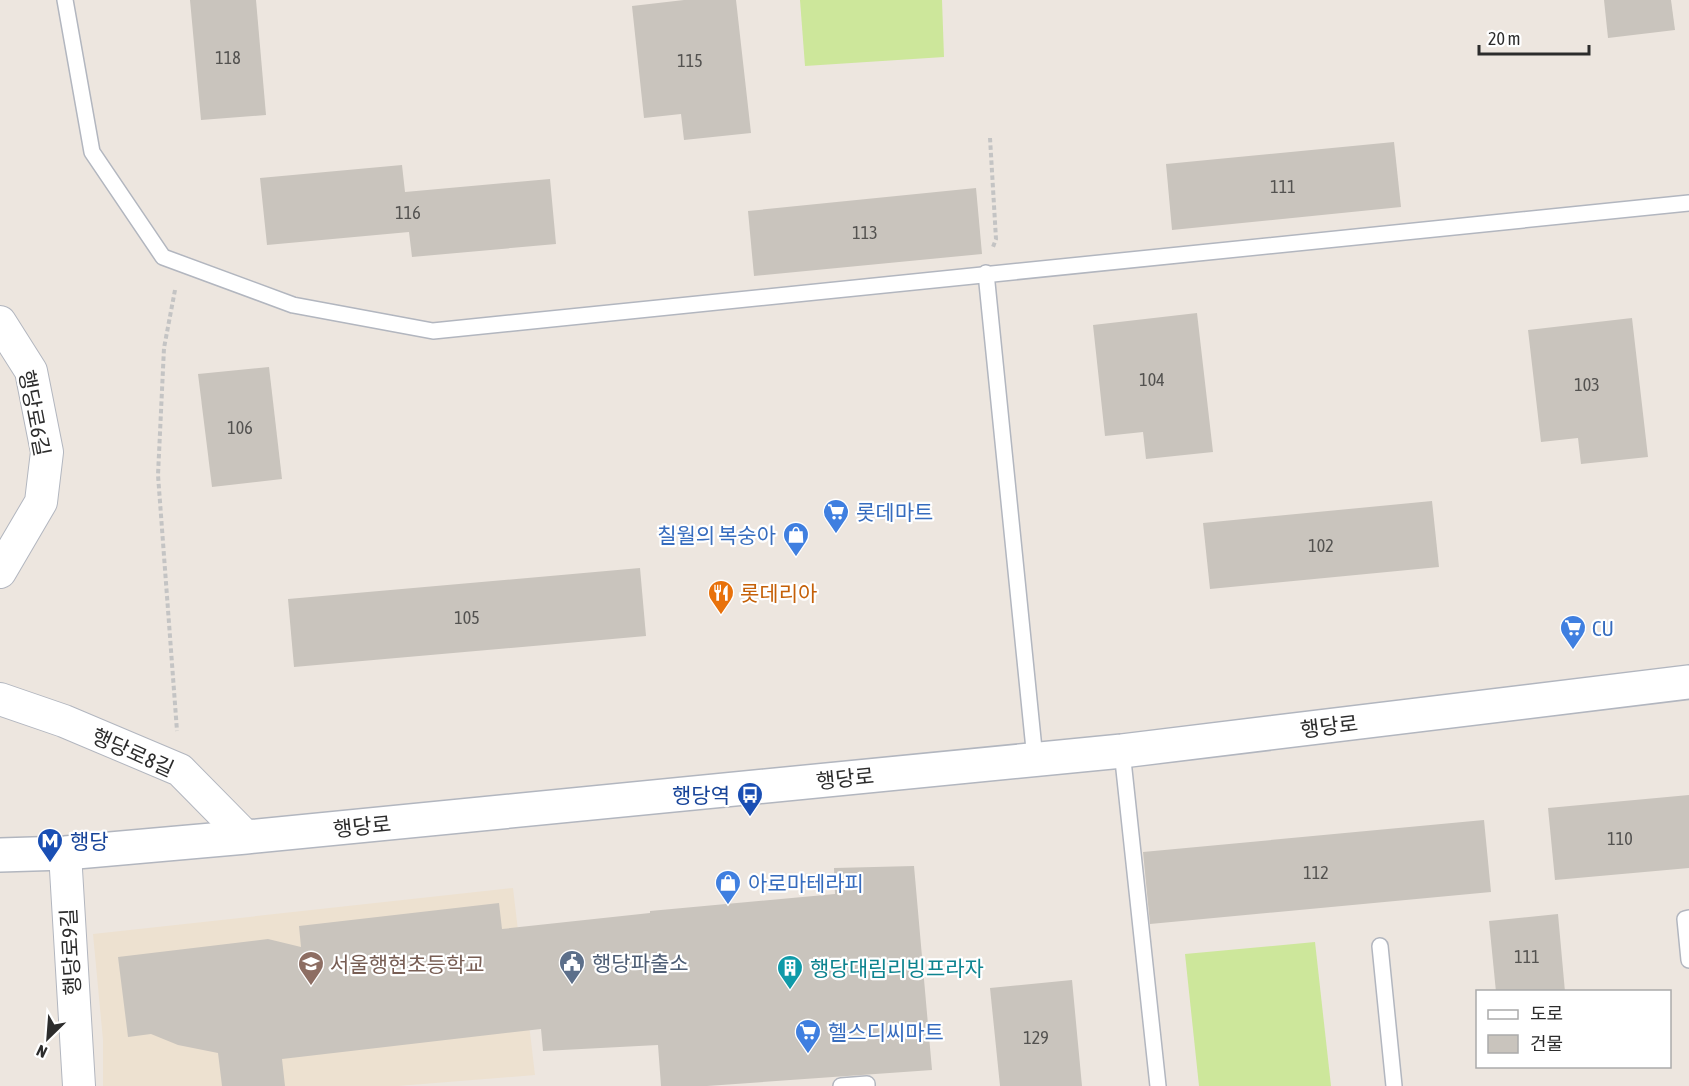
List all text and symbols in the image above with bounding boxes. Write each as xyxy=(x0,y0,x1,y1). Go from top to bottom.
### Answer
scale bar xyxy=(1479,18,1588,56)
text: 20 m xyxy=(1488,28,1520,49)
house number: 118 xyxy=(215,47,241,68)
house number: 115 xyxy=(677,50,703,71)
house number: 111 xyxy=(1270,176,1296,197)
house number: 116 xyxy=(395,202,421,223)
house number: 113 xyxy=(852,222,878,243)
street label: 행당로6길 xyxy=(15,368,55,458)
house number: 104 xyxy=(1139,369,1165,390)
house number: 103 xyxy=(1574,374,1600,395)
house number: 106 xyxy=(227,417,253,438)
supermarket icon: 롯데마트 xyxy=(821,497,851,535)
place label: 롯데마트 xyxy=(856,500,933,524)
shop icon: 칠월의 복숭아 xyxy=(781,520,811,558)
place label: 칠월의 복숭아 xyxy=(657,523,776,547)
house number: 102 xyxy=(1308,535,1334,556)
restaurant icon: 롯데리아 xyxy=(706,578,736,616)
place label: 롯데리아 xyxy=(740,581,817,605)
house number: 105 xyxy=(454,607,480,628)
supermarket icon: CU xyxy=(1558,613,1588,651)
place label: CU xyxy=(1592,616,1614,640)
street label: 행당로 xyxy=(1299,711,1359,741)
street label: 행당로8길 xyxy=(88,723,178,781)
street label: 행당로 xyxy=(815,763,875,793)
bus stop icon: 행당역 xyxy=(735,780,765,818)
place label: 행당역 xyxy=(672,783,730,807)
street label: 행당로 xyxy=(332,811,392,841)
metro station icon: 행당 xyxy=(35,826,65,864)
house number: 110 xyxy=(1607,828,1633,849)
place label: 행당 xyxy=(70,829,109,853)
house number: 112 xyxy=(1303,862,1329,883)
shop icon: 아로마테라피 xyxy=(713,868,743,906)
place label: 아로마테라피 xyxy=(748,871,864,895)
street label: 행당로9길 xyxy=(56,908,84,996)
house number: 111 xyxy=(1514,946,1540,967)
public building icon: 행당파출소 xyxy=(557,948,587,986)
school or university icon: 서울행현초등학교 xyxy=(296,949,326,987)
place label: 행당파출소 xyxy=(592,951,689,975)
place label: 서울행현초등학교 xyxy=(330,952,485,976)
building icon: 행당대림리빙프라자 xyxy=(775,953,805,991)
place label: 행당대림리빙프라자 xyxy=(810,956,984,980)
legend xyxy=(1476,990,1671,1068)
text: 도로 xyxy=(1530,1003,1563,1024)
north arrow xyxy=(18,1008,78,1068)
supermarket icon: 헬스디씨마트 xyxy=(793,1017,823,1055)
place label: 헬스디씨마트 xyxy=(828,1020,944,1044)
house number: 129 xyxy=(1023,1027,1049,1048)
text: 건물 xyxy=(1530,1033,1563,1054)
text: N xyxy=(34,1041,50,1062)

